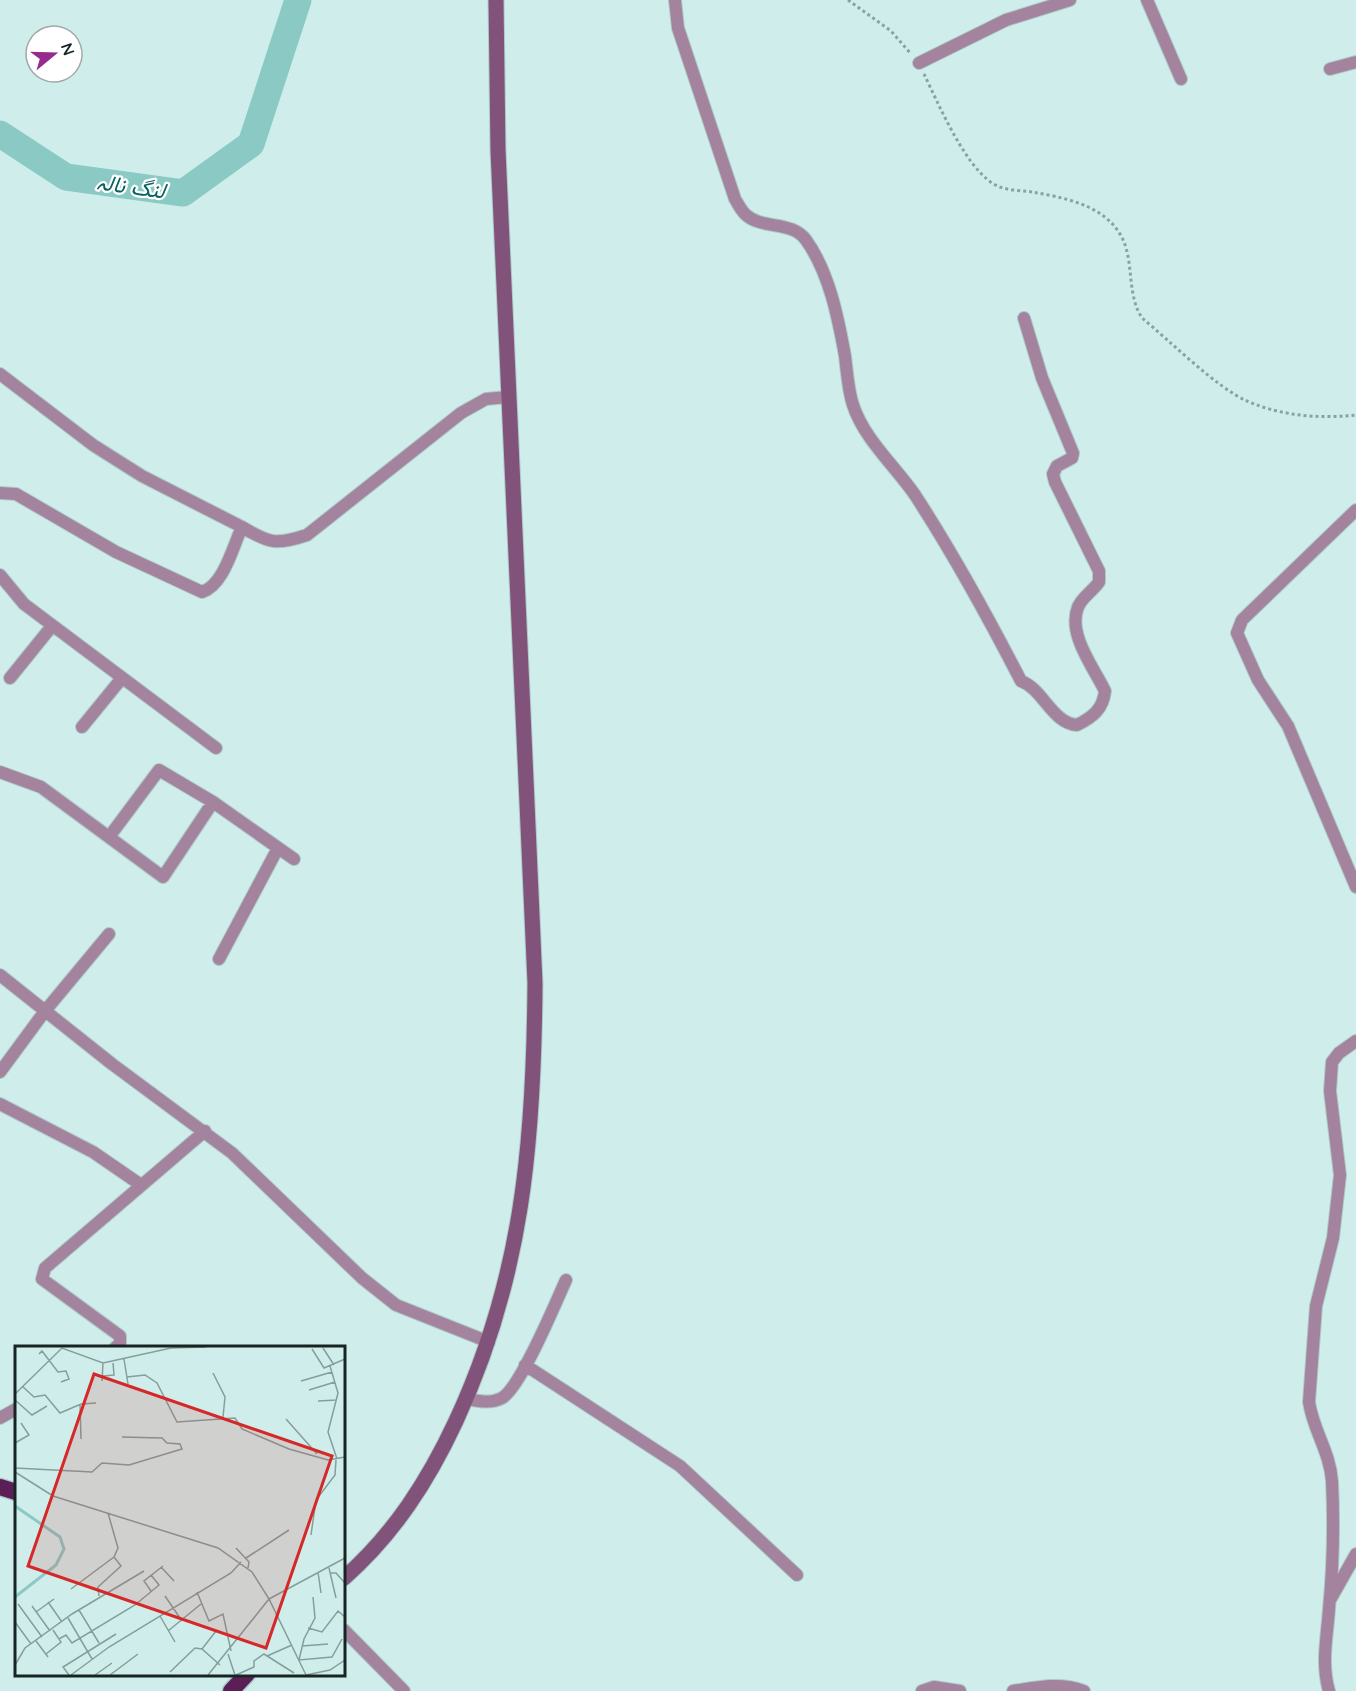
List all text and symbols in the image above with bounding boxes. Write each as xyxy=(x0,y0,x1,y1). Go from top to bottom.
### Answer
north arrow xyxy=(24,24,84,84)
text: N xyxy=(57,40,80,58)
water label: لنگ نالہ xyxy=(95,167,170,205)
inset map xyxy=(15,1346,345,1676)

